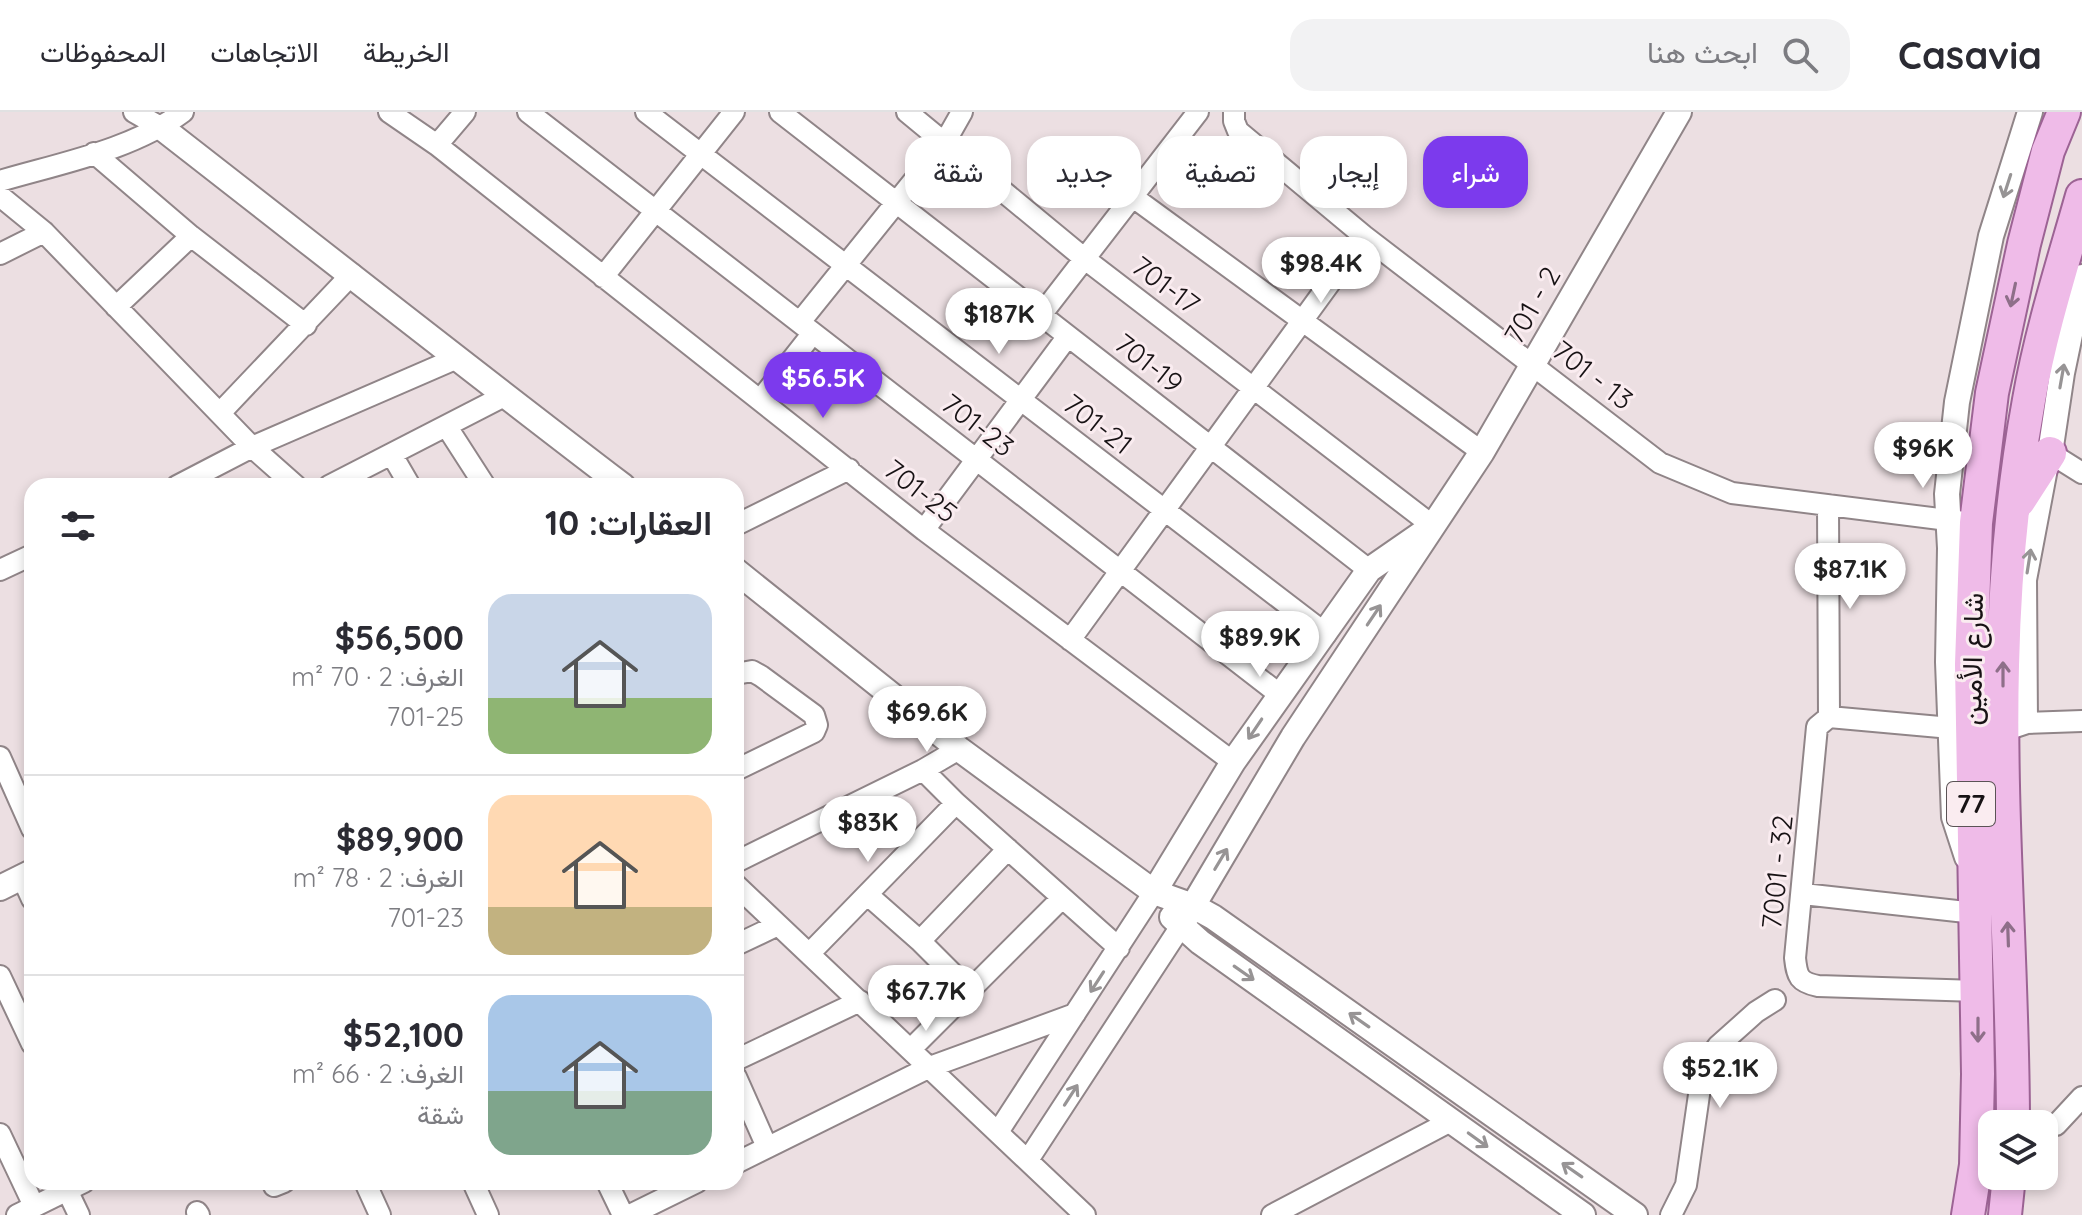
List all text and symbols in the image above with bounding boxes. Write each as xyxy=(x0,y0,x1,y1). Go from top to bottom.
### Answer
search box xyxy=(1290,19,1850,91)
text: Casavia xyxy=(1898,31,2042,79)
text: ابحث هنا xyxy=(1647,33,1758,71)
icon: search xyxy=(1778,33,1822,77)
text: المحفوظات xyxy=(40,34,166,69)
text: الاتجاهات xyxy=(210,34,319,69)
text: الخريطة xyxy=(363,34,449,69)
chip: شقة xyxy=(905,136,1011,208)
chip: جديد xyxy=(1027,136,1141,208)
chip: تصفية xyxy=(1157,136,1284,208)
chip: إيجار xyxy=(1300,136,1407,208)
chip: شراء xyxy=(1423,136,1528,208)
one-way arrow xyxy=(1998,174,2013,199)
pin: $98.4K xyxy=(1256,237,1386,305)
text: $98.4K xyxy=(1280,246,1362,279)
street label: 701-17 xyxy=(1126,248,1207,321)
street label: 701 - 2 xyxy=(1496,260,1567,349)
one-way arrow xyxy=(2005,281,2020,307)
pin: $187K xyxy=(943,288,1055,356)
text: $187K xyxy=(963,297,1035,330)
street label: 701-19 xyxy=(1108,325,1190,400)
street label: 701 - 13 xyxy=(1546,332,1641,417)
pin: $56.5K xyxy=(758,352,888,420)
text: $56.5K xyxy=(781,361,865,394)
one-way arrow xyxy=(2055,364,2070,389)
street label: 701-23 xyxy=(935,385,1022,464)
street label: 701-21 xyxy=(1057,386,1140,461)
pin: $96K xyxy=(1876,422,1970,490)
text: $96K xyxy=(1892,431,1954,464)
street label: 701-25 xyxy=(878,451,965,530)
text: العقارات: 10 xyxy=(545,501,712,544)
icon: filters xyxy=(56,504,100,548)
pin: $87.1K xyxy=(1785,543,1915,611)
one-way arrow xyxy=(2023,549,2038,574)
text: $87.1K xyxy=(1813,552,1887,585)
street label: شارع الأمين xyxy=(1953,592,1992,726)
one-way arrow xyxy=(1365,605,1382,627)
pin: $89.9K xyxy=(1195,611,1325,679)
text: $56,500 xyxy=(335,616,464,659)
text: $89.9K xyxy=(1219,620,1301,653)
icon: home xyxy=(552,626,648,722)
text: الغرف: 2 · 70 m² xyxy=(291,660,464,693)
one-way arrow xyxy=(1995,661,2011,688)
pin: $69.6K xyxy=(862,686,992,754)
text: $69.6K xyxy=(886,695,968,728)
text: 701-25 xyxy=(387,700,464,733)
one-way arrow xyxy=(1247,718,1263,740)
road number: 77 xyxy=(1947,782,1995,826)
pin: $83K xyxy=(821,796,915,864)
text: $83K xyxy=(838,805,898,838)
street label: 7001 - 32 xyxy=(1753,813,1800,931)
text: $89,900 xyxy=(336,817,464,860)
icon: home xyxy=(552,827,648,923)
one-way arrow xyxy=(1213,848,1229,871)
text: الغرف: 2 · 78 m² xyxy=(293,861,464,894)
text: 701-23 xyxy=(387,901,464,934)
one-way arrow xyxy=(2000,921,2015,948)
pin: $67.7K xyxy=(861,965,991,1033)
one-way arrow xyxy=(1232,965,1254,981)
one-way arrow xyxy=(1089,970,1105,992)
text: $67.7K xyxy=(886,974,966,1007)
one-way arrow xyxy=(1349,1012,1371,1028)
text: $52,100 xyxy=(343,1013,464,1056)
one-way arrow xyxy=(1970,1016,1986,1043)
icon: home xyxy=(552,1027,648,1123)
pin: $52.1K xyxy=(1655,1042,1785,1110)
text: $52.1K xyxy=(1681,1051,1759,1084)
text: الغرف: 2 · 66 m² xyxy=(292,1057,464,1090)
one-way arrow xyxy=(1063,1084,1079,1107)
text: شقة xyxy=(417,1098,464,1131)
map controls xyxy=(1978,1110,2058,1190)
button: layers xyxy=(1978,1110,2058,1190)
one-way arrow xyxy=(1467,1132,1489,1148)
one-way arrow xyxy=(1561,1162,1583,1178)

